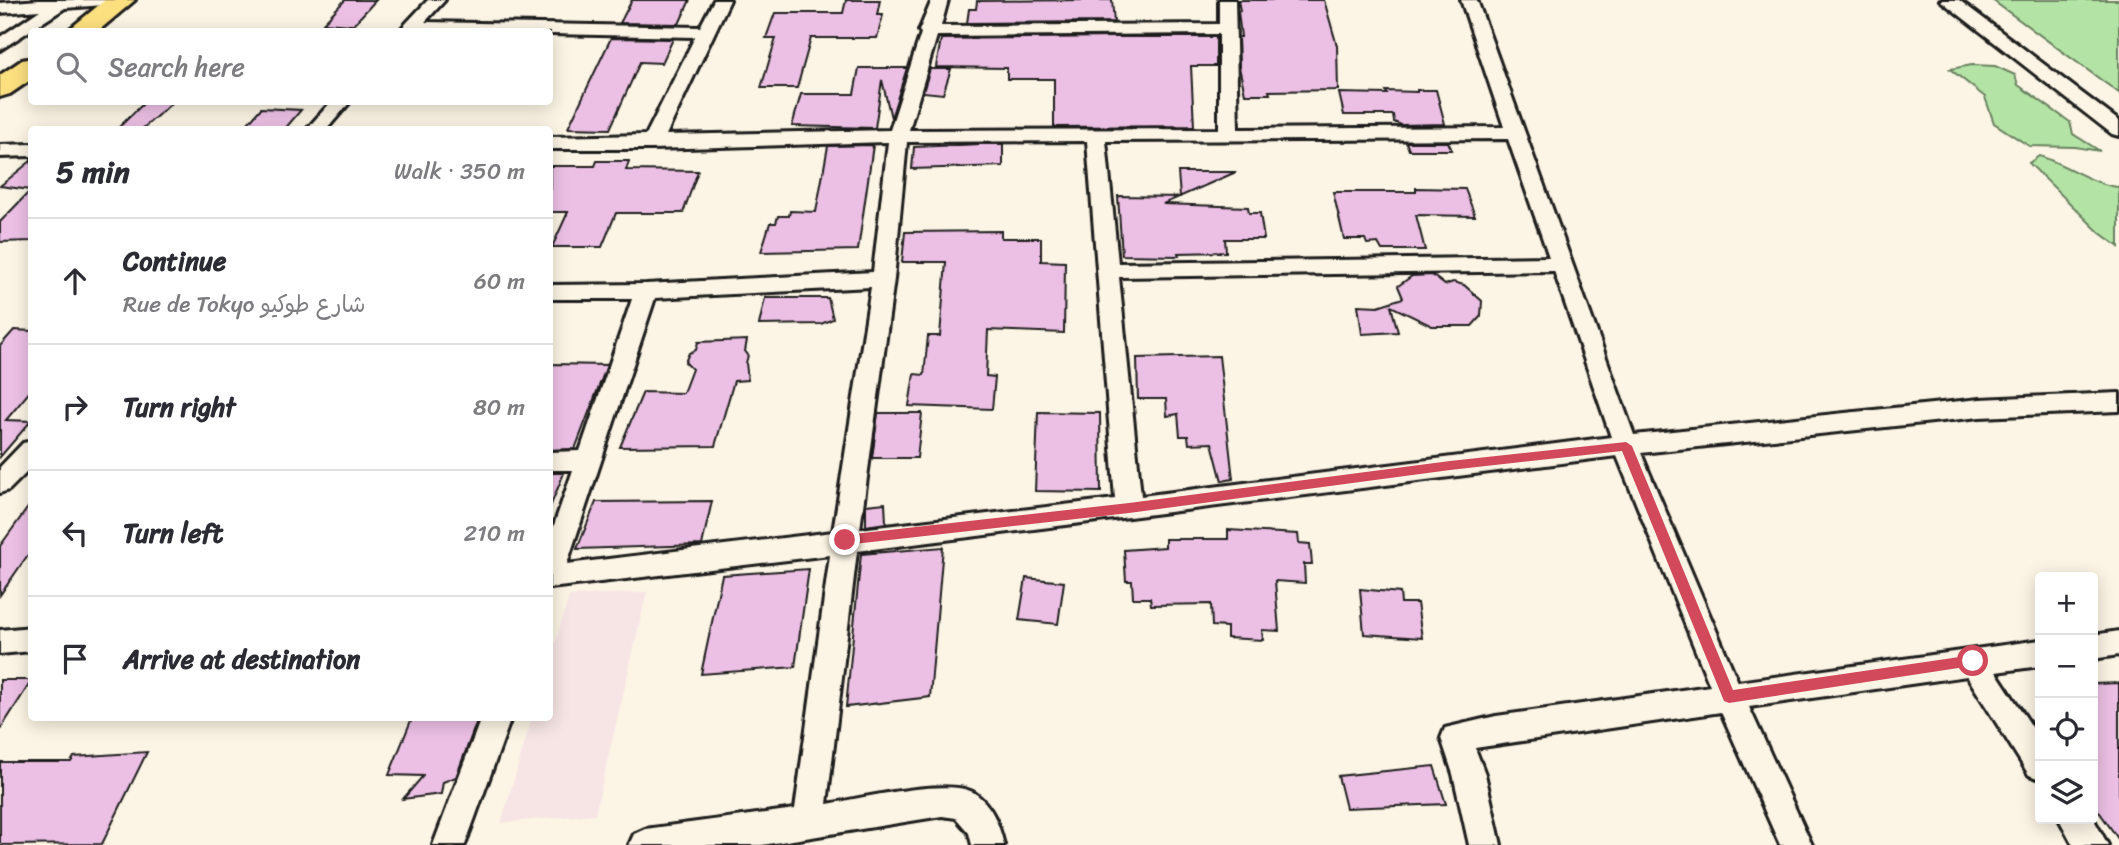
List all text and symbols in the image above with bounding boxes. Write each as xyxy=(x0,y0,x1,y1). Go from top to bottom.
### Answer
search box xyxy=(28,28,553,105)
text: Search here xyxy=(108,44,245,90)
icon: search xyxy=(52,48,90,86)
text: 5 min xyxy=(56,145,130,199)
text: Walk · 350 m xyxy=(394,151,525,192)
text: Continue xyxy=(123,238,226,284)
text: 60 m xyxy=(474,261,525,302)
icon: ahead xyxy=(56,262,94,300)
text: Rue de Tokyo شارع طوكيو xyxy=(123,284,366,325)
text: Turn right xyxy=(123,384,236,430)
text: 80 m xyxy=(473,387,525,428)
icon: right xyxy=(56,388,94,426)
text: Turn left xyxy=(123,510,223,556)
text: 210 m xyxy=(464,513,525,554)
icon: left xyxy=(56,514,94,552)
route end xyxy=(829,524,860,555)
map controls xyxy=(2035,572,2098,824)
button: + xyxy=(2035,572,2098,635)
button: − xyxy=(2035,635,2098,698)
text: Arrive at destination xyxy=(123,636,360,682)
icon: arrive xyxy=(56,640,94,678)
route start xyxy=(1957,645,1988,676)
button: locate xyxy=(2035,698,2098,761)
button: layers xyxy=(2035,761,2098,824)

